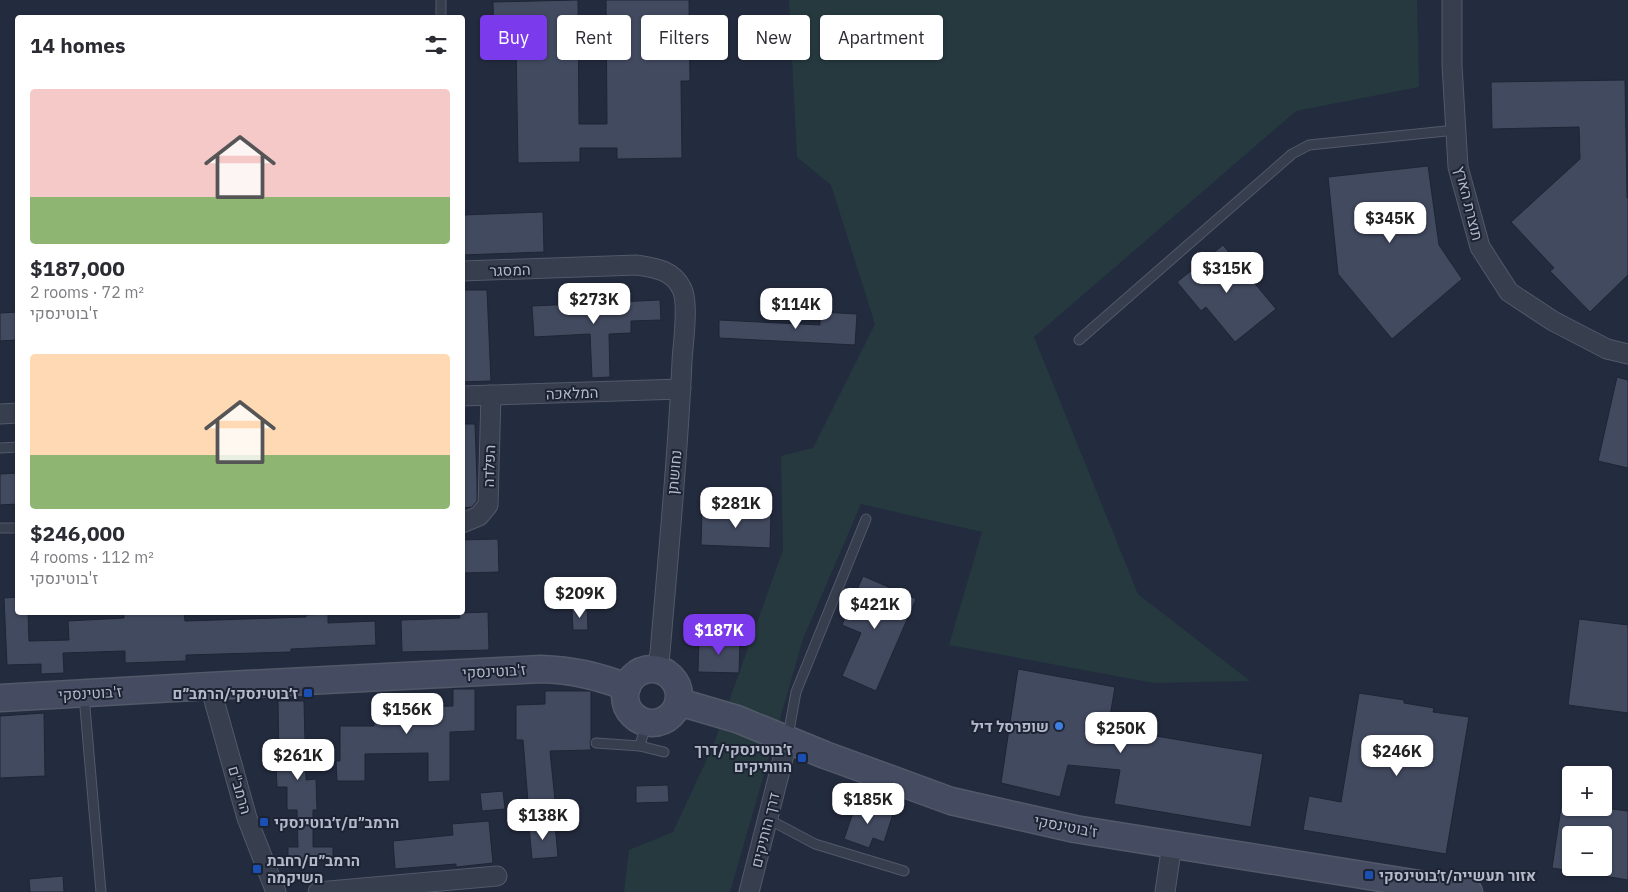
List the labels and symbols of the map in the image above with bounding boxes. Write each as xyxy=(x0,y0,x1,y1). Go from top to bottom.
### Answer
street label: תוצרת הארץ xyxy=(1451,164,1487,242)
pin: $345K xyxy=(1355,202,1425,244)
pin: $315K xyxy=(1192,252,1262,294)
street label: המסגר xyxy=(489,260,531,280)
pin: $273K xyxy=(559,282,629,325)
pin: $114K xyxy=(761,288,831,330)
street label: המלאכה xyxy=(545,383,599,403)
street label: הפלדה xyxy=(479,444,499,488)
street label: נחושתן xyxy=(663,449,685,495)
pin: $281K xyxy=(701,486,771,529)
pin: $209K xyxy=(545,576,615,619)
pin: $421K xyxy=(840,588,910,630)
pin: $187K xyxy=(684,614,754,656)
street label: ז'בוטינסקי xyxy=(462,660,526,682)
street label: ז'בוטינסקי xyxy=(58,682,122,704)
place label: ז׳בוטינסקי/הרמב״ם xyxy=(173,684,298,703)
marker: ז׳בוטינסקי/הרמב״ם xyxy=(302,687,314,699)
pin: $156K xyxy=(372,692,442,735)
pin: $250K xyxy=(1086,712,1156,754)
place label: שופרסל דיל xyxy=(971,717,1049,736)
marker: שופרסל דיל xyxy=(1053,720,1065,732)
pin: $246K xyxy=(1362,734,1432,777)
pin: $261K xyxy=(263,738,333,781)
place label: ז׳בוטינסקי/דרך הוותיקים xyxy=(694,740,792,776)
marker: ז׳בוטינסקי/דרך הוותיקים xyxy=(796,752,808,764)
street label: הרמב"ם xyxy=(224,764,256,816)
pin: $185K xyxy=(833,782,903,825)
street label: דרך הותיקים xyxy=(747,790,784,869)
pin: $138K xyxy=(508,798,578,841)
street label: ז'בוטינסקי xyxy=(1033,811,1099,841)
place label: הרמב״ם/ז׳בוטינסקי xyxy=(274,813,399,832)
marker: הרמב״ם/ז׳בוטינסקי xyxy=(258,816,270,828)
place label: הרמב״ם/רחבת השיקמה xyxy=(267,851,360,887)
marker: הרמב״ם/רחבת השיקמה xyxy=(251,863,263,875)
place label: אזור תעשייה/ז׳בוטינסקי xyxy=(1379,866,1536,885)
marker: אזור תעשייה/ז׳בוטינסקי xyxy=(1363,869,1375,881)

